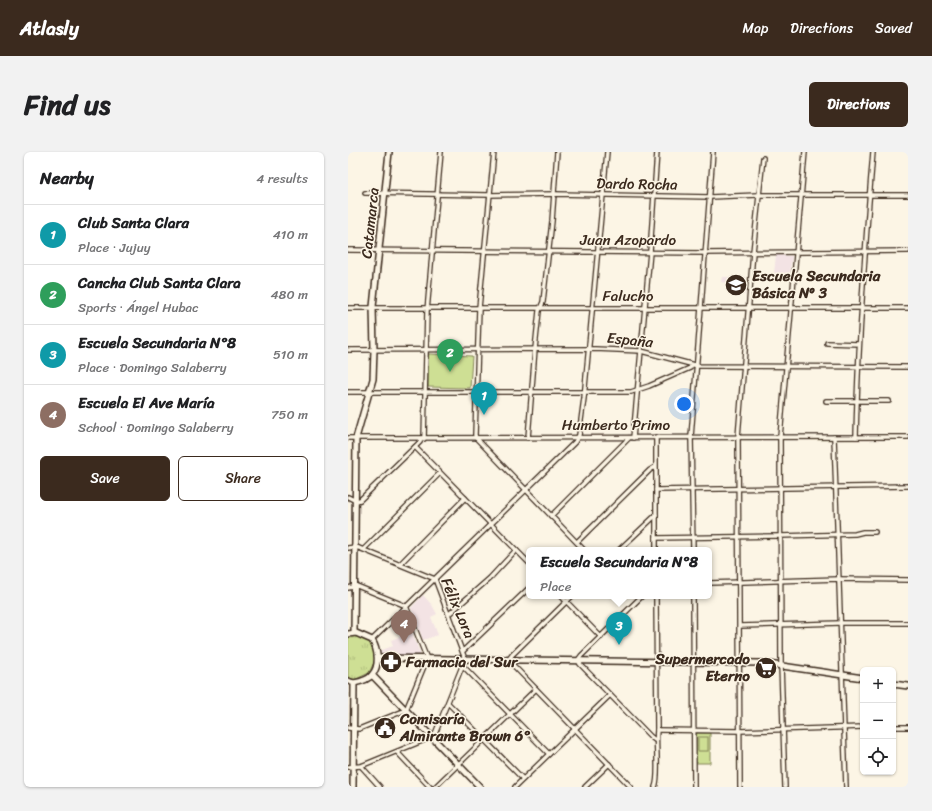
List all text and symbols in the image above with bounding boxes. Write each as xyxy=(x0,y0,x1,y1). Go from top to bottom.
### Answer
text: Atlasly xyxy=(20,12,79,45)
text: Map xyxy=(742,16,768,41)
text: Directions xyxy=(790,16,853,41)
text: Saved xyxy=(875,16,912,41)
text: Find us xyxy=(24,80,111,129)
button: Directions xyxy=(809,82,908,127)
text: Nearby xyxy=(40,163,94,193)
text: 4 results xyxy=(256,167,308,190)
street label: Dardo Rocha xyxy=(596,170,678,198)
street label: Catamarca xyxy=(353,186,387,260)
text: Club Santa Clara xyxy=(78,210,189,236)
text: 1 xyxy=(50,223,56,246)
text: 410 m xyxy=(273,223,308,246)
street label: Juan Azopardo xyxy=(579,227,676,253)
text: Place · Jujuy xyxy=(78,236,151,259)
place label: Escuela Secundaria Básica Nº 3 xyxy=(752,263,881,306)
text: Cancha Club Santa Clara xyxy=(78,270,241,296)
school or university icon: Escuela Secundaria Básica Nº 3 xyxy=(723,272,749,298)
text: 2 xyxy=(49,283,57,306)
text: 480 m xyxy=(270,283,308,306)
street label: Falucho xyxy=(603,283,654,309)
text: Sports · Ángel Hubac xyxy=(78,296,199,319)
street label: España xyxy=(606,325,655,355)
text: Escuela Secundaria N°8 xyxy=(78,330,236,356)
pin: 2 xyxy=(437,339,463,372)
text: 3 xyxy=(49,343,57,366)
text: 510 m xyxy=(273,343,308,366)
text: Place · Domingo Salaberry xyxy=(78,356,226,379)
pin: 1 xyxy=(471,382,497,415)
text: Escuela El Ave María xyxy=(78,390,215,416)
your location xyxy=(674,394,694,414)
text: 4 xyxy=(49,403,57,426)
text: 750 m xyxy=(271,403,308,426)
street label: Humberto Primo xyxy=(562,412,671,438)
text: School · Domingo Salaberry xyxy=(78,416,234,439)
button: Save xyxy=(40,456,170,501)
button: Share xyxy=(178,456,308,501)
popup xyxy=(526,547,712,599)
text: Escuela Secundaria N°8 xyxy=(540,549,698,575)
street label: Félix Lora xyxy=(434,573,483,643)
text: Place xyxy=(540,575,571,598)
pin: 4 xyxy=(391,610,417,643)
pin: 3 xyxy=(606,612,632,645)
place label: Supermercado Eterno xyxy=(654,646,750,689)
pharmacy icon: Farmacia del Sur xyxy=(378,649,404,675)
place label: Farmacia del Sur xyxy=(405,649,519,675)
supermarket icon: Supermercado Eterno xyxy=(753,655,779,681)
map controls xyxy=(860,667,896,775)
button: + xyxy=(860,667,896,703)
button: − xyxy=(860,703,896,739)
place label: Comisaría Almirante Brown 6° xyxy=(399,706,530,749)
public building icon: Comisaría Almirante Brown 6° xyxy=(372,715,398,741)
button: locate xyxy=(860,739,896,775)

